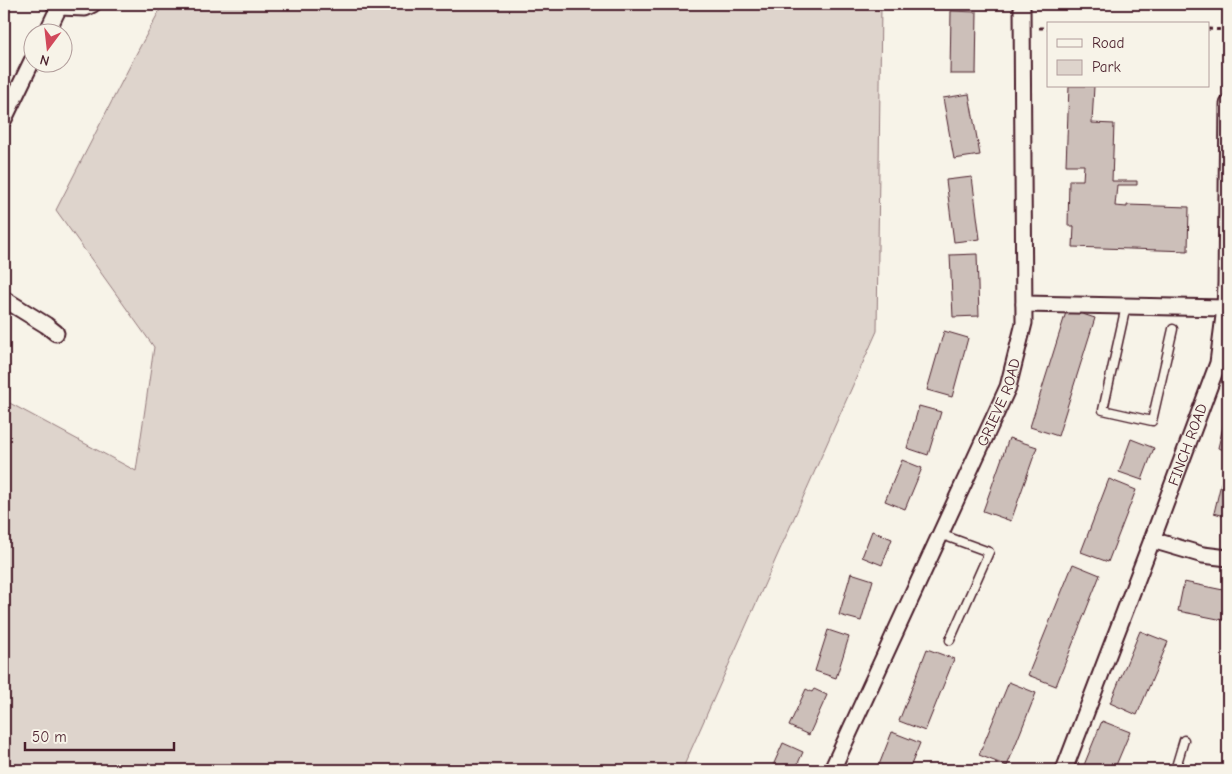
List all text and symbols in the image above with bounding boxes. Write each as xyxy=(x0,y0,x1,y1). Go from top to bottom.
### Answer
north arrow xyxy=(22,22,72,72)
legend xyxy=(1047,22,1210,88)
text: Road xyxy=(1092,34,1124,52)
text: N xyxy=(38,51,51,69)
text: Park xyxy=(1092,58,1121,76)
street label: GRIEVE ROAD xyxy=(973,356,1024,449)
street label: FINCH ROAD xyxy=(1164,401,1211,488)
scale bar xyxy=(25,719,174,751)
text: 50 m xyxy=(32,728,67,746)

